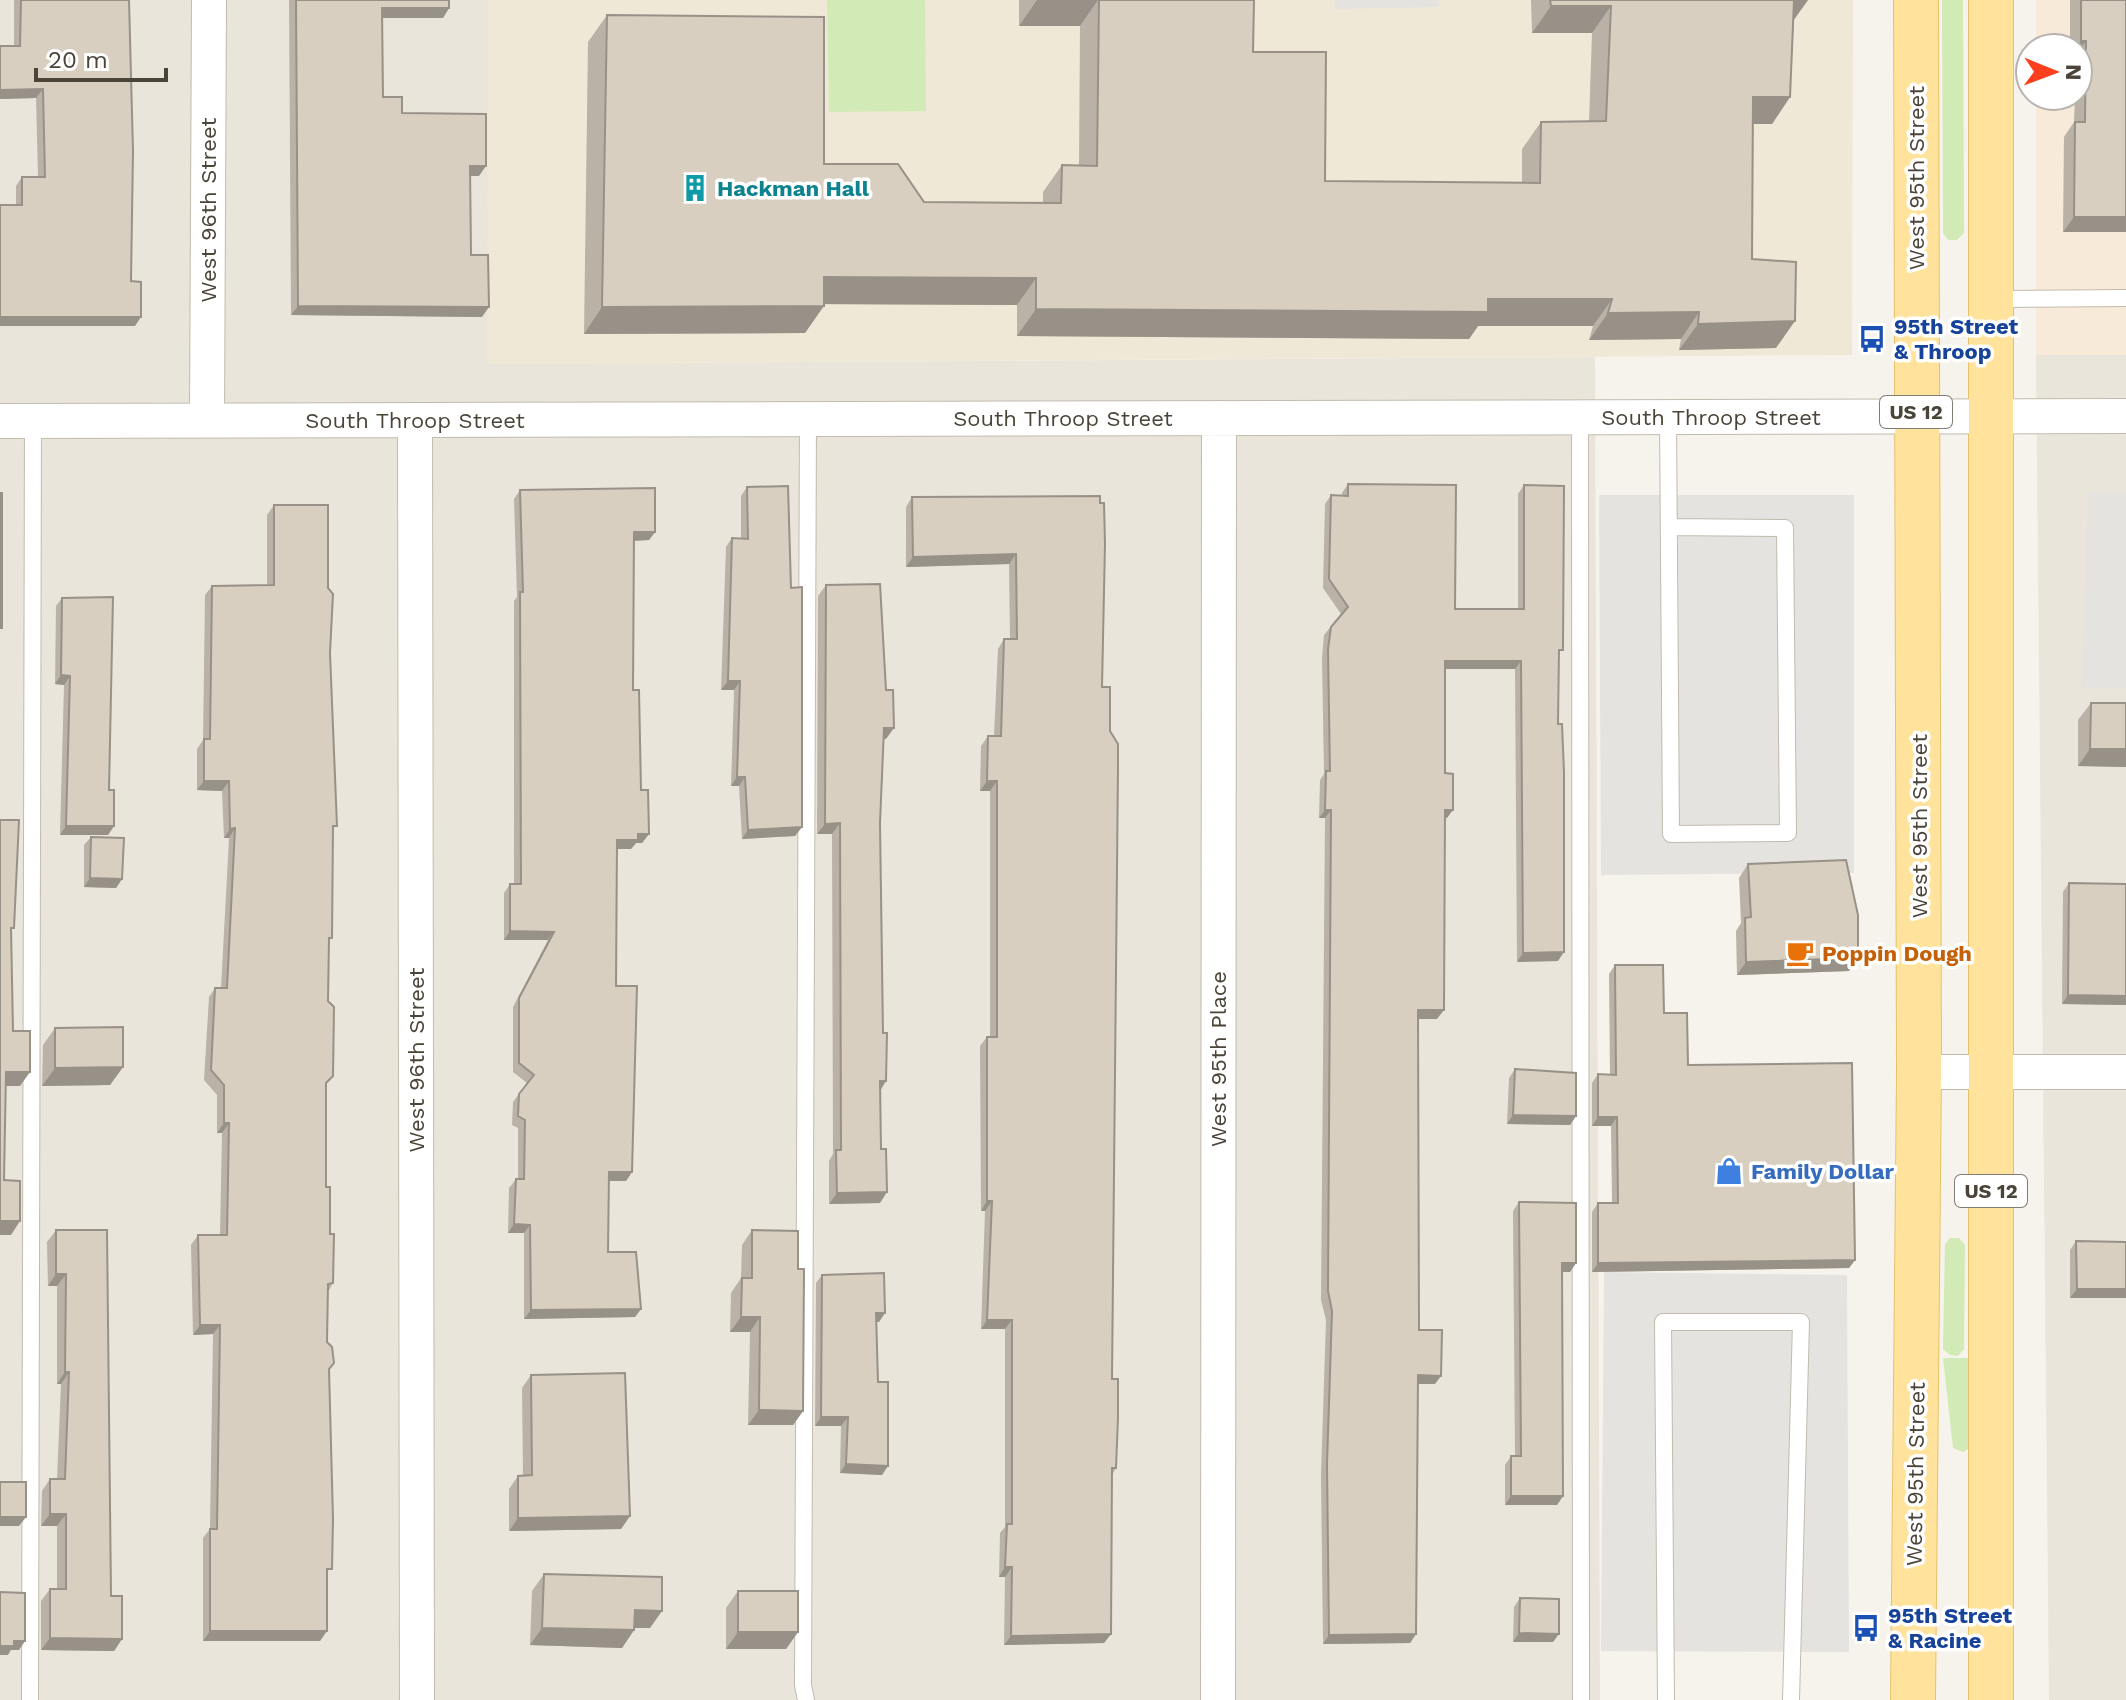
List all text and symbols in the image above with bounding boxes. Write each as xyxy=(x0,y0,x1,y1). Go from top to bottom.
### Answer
scale bar xyxy=(36,32,166,82)
north arrow xyxy=(2014,32,2094,112)
text: 20 m xyxy=(48,46,108,74)
text: N xyxy=(2061,64,2086,81)
street label: West 95th Street xyxy=(1904,86,1929,270)
street label: West 96th Street xyxy=(196,118,221,302)
building icon: Hackman Hall xyxy=(680,173,710,203)
place label: Hackman Hall xyxy=(717,176,870,201)
place label: 95th Street & Throop xyxy=(1894,314,2019,364)
bus stop icon: 95th Street & Throop xyxy=(1857,324,1887,354)
road number: US 12 xyxy=(1880,396,1952,428)
street label: South Throop Street xyxy=(1601,405,1821,430)
street label: South Throop Street xyxy=(953,406,1173,431)
street label: South Throop Street xyxy=(305,408,525,433)
street label: West 95th Street xyxy=(1907,734,1932,918)
cafe icon: Poppin Dough xyxy=(1785,938,1815,968)
place label: Poppin Dough xyxy=(1822,941,1972,966)
street label: West 96th Street xyxy=(404,968,429,1152)
street label: West 95th Place xyxy=(1206,971,1231,1147)
shop icon: Family Dollar xyxy=(1714,1156,1744,1186)
place label: Family Dollar xyxy=(1751,1159,1895,1184)
road number: US 12 xyxy=(1955,1175,2027,1207)
street label: West 95th Street xyxy=(1901,1382,1930,1566)
place label: 95th Street & Racine xyxy=(1888,1603,2013,1653)
bus stop icon: 95th Street & Racine xyxy=(1851,1613,1881,1643)

